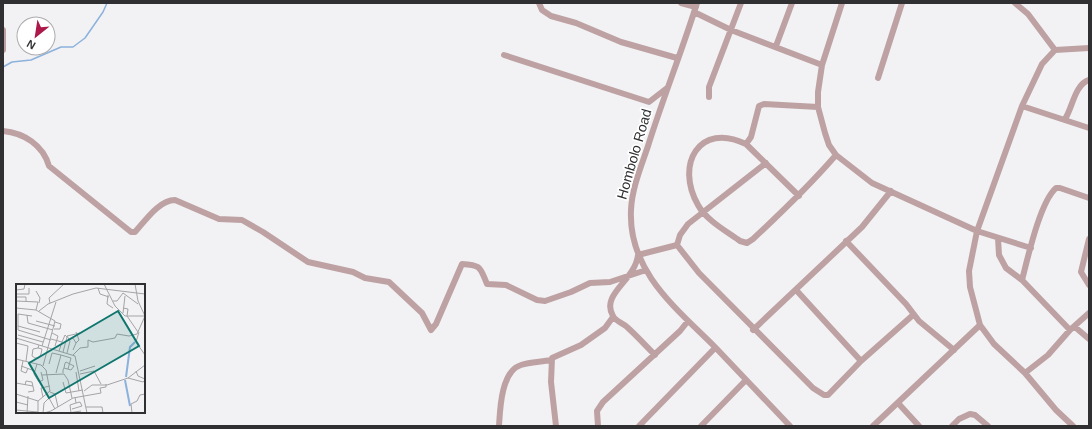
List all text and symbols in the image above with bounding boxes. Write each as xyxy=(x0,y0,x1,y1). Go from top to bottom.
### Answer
north arrow xyxy=(16,16,56,56)
text: N xyxy=(25,37,37,52)
street label: Hombolo Road xyxy=(613,107,655,201)
inset map xyxy=(16,284,145,413)

